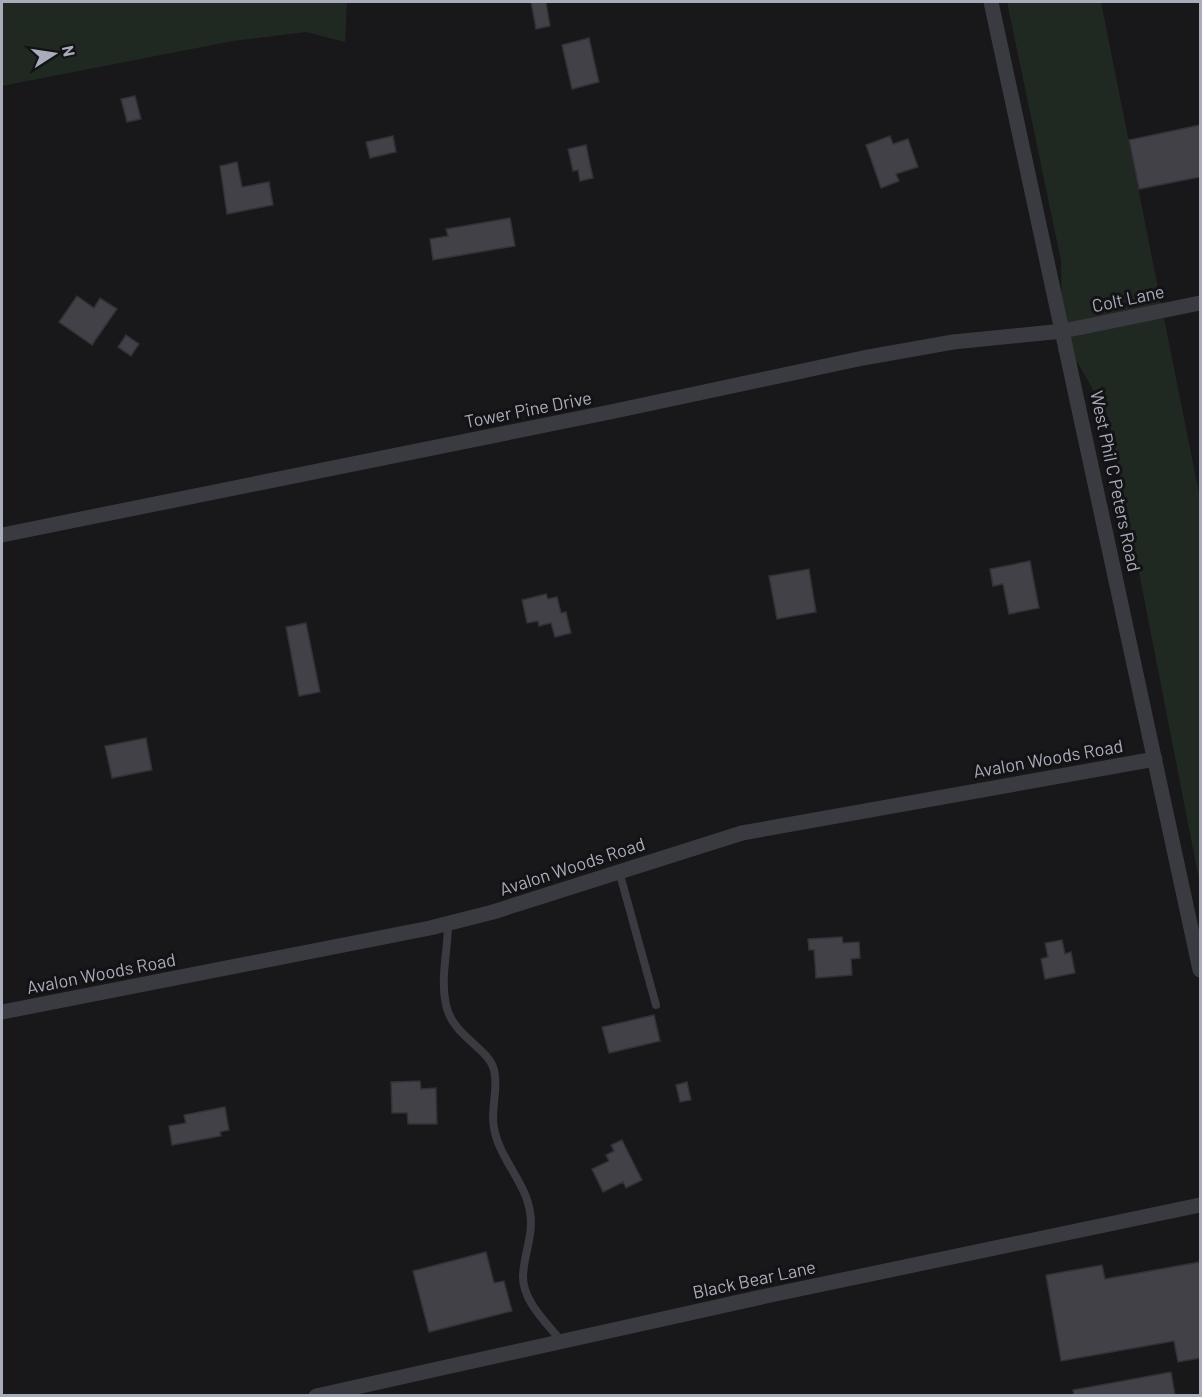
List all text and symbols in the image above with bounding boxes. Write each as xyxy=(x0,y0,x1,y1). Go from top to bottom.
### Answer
north arrow xyxy=(24,24,84,84)
text: N xyxy=(59,44,80,58)
street label: Colt Lane xyxy=(1090,280,1166,316)
street label: Tower Pine Drive xyxy=(463,386,593,432)
street label: West Phil C Peters Road xyxy=(1086,388,1146,574)
street label: Avalon Woods Road xyxy=(971,734,1125,782)
street label: Avalon Woods Road xyxy=(496,832,648,900)
street label: Avalon Woods Road xyxy=(24,948,178,998)
street label: Black Bear Lane xyxy=(690,1255,818,1303)

